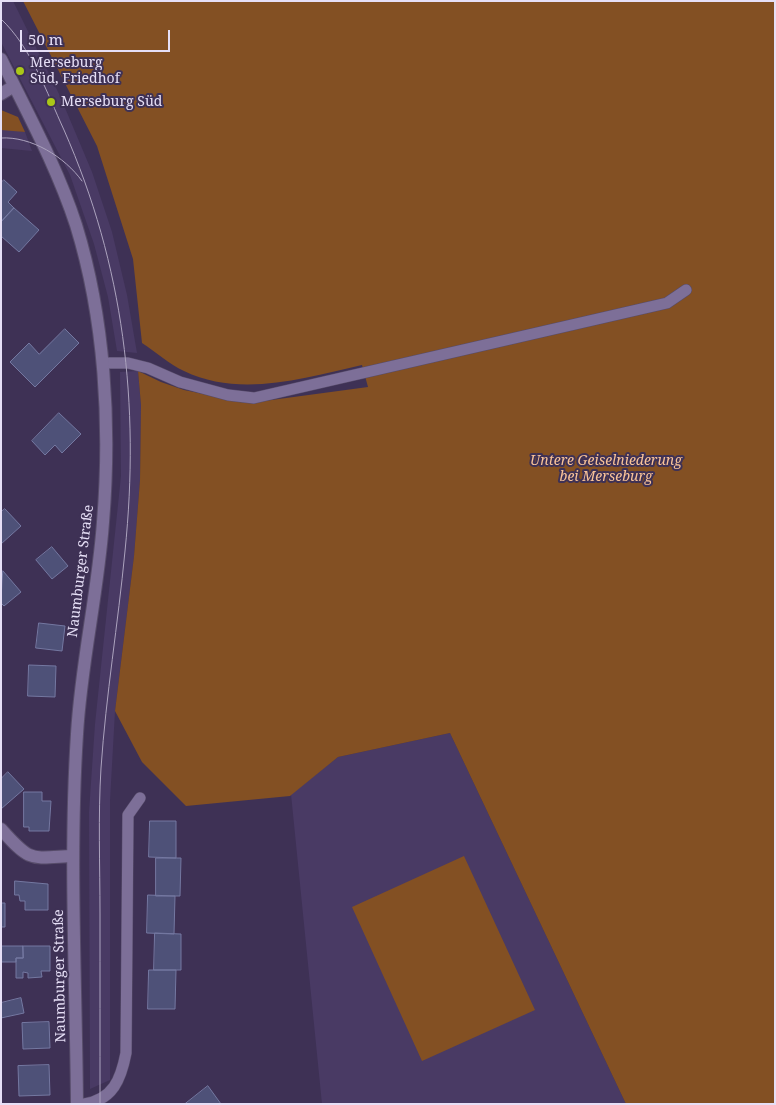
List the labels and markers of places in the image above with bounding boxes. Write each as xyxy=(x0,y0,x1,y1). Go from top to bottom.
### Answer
place label: Merseburg Süd, Friedhof xyxy=(30,55,120,88)
marker: Merseburg Süd, Friedhof xyxy=(14,65,26,77)
place label: Merseburg Süd xyxy=(61,94,162,110)
marker: Merseburg Süd xyxy=(45,96,57,108)

